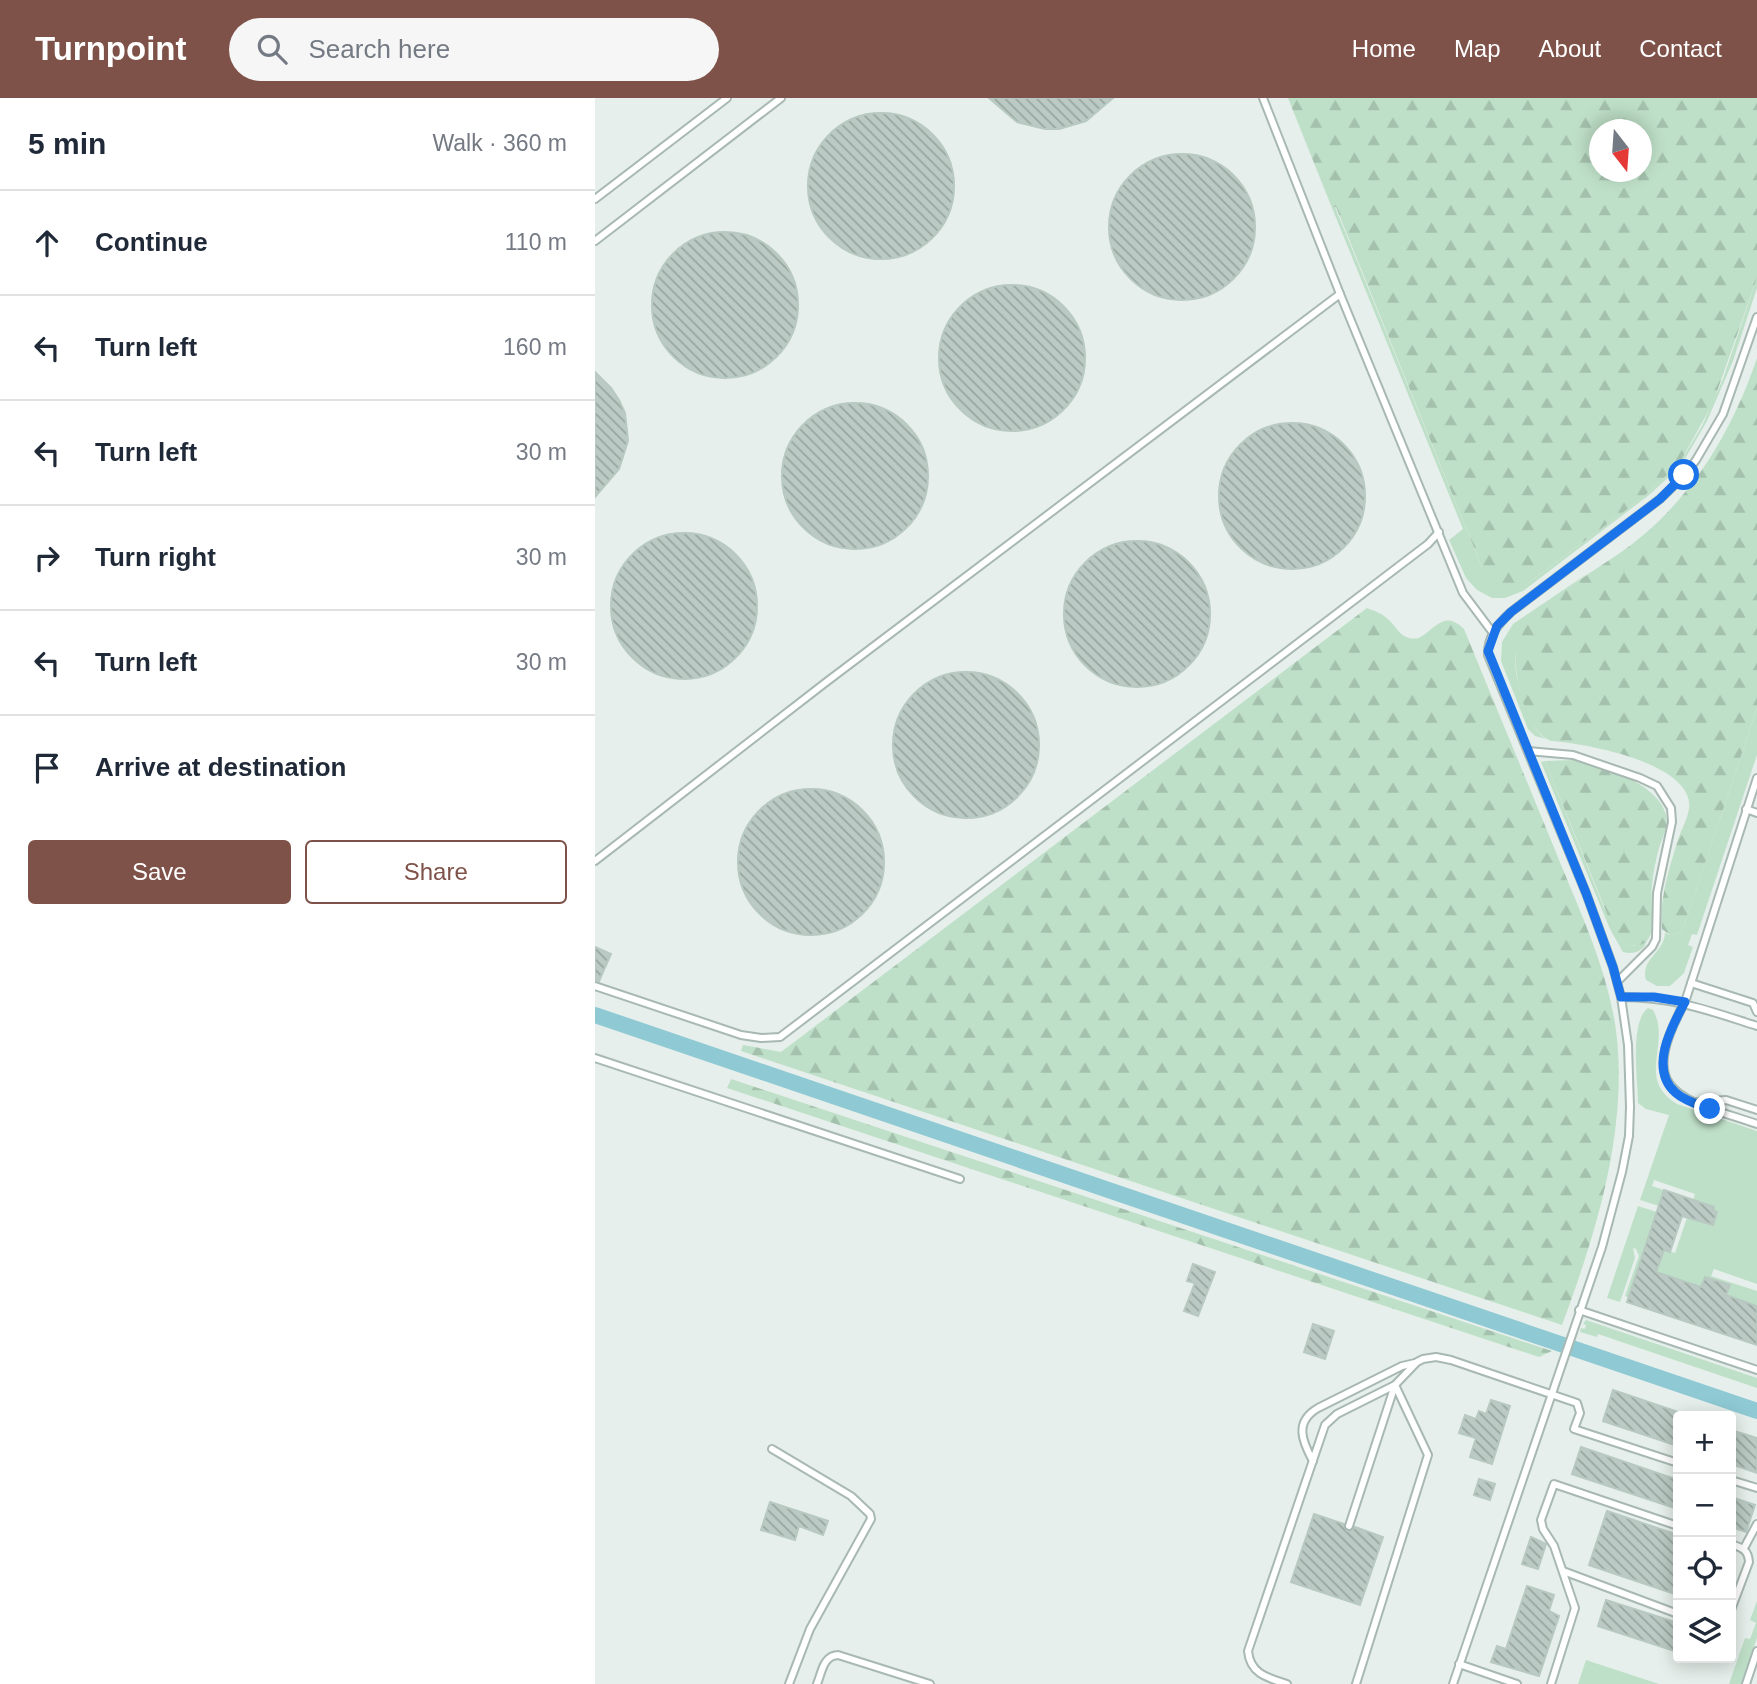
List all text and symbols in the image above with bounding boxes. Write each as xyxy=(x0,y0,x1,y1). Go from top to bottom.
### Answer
search box xyxy=(229,18,719,81)
text: Turnpoint xyxy=(35,30,187,67)
icon: search xyxy=(253,30,291,68)
text: Search here xyxy=(309,34,450,64)
text: Home xyxy=(1352,35,1416,62)
text: Map xyxy=(1454,35,1501,62)
text: About xyxy=(1539,35,1601,62)
text: Contact xyxy=(1639,35,1722,62)
north arrow xyxy=(1589,119,1652,182)
text: 5 min xyxy=(28,127,106,160)
text: Walk · 360 m xyxy=(432,130,567,156)
icon: ahead xyxy=(28,224,66,262)
text: Continue xyxy=(95,227,208,257)
text: 110 m xyxy=(505,229,567,255)
icon: left xyxy=(28,329,66,367)
text: Turn left xyxy=(95,332,197,362)
text: 160 m xyxy=(503,334,567,360)
icon: left xyxy=(28,434,66,472)
text: Turn left xyxy=(95,437,197,467)
text: 30 m xyxy=(516,439,567,465)
route start xyxy=(1668,459,1699,490)
icon: right xyxy=(28,539,66,577)
text: Turn right xyxy=(95,542,216,572)
text: 30 m xyxy=(516,544,567,570)
icon: left xyxy=(28,644,66,682)
text: Turn left xyxy=(95,647,197,677)
text: 30 m xyxy=(516,649,567,675)
icon: arrive xyxy=(28,749,66,787)
text: Arrive at destination xyxy=(95,752,346,782)
button: Save xyxy=(28,840,291,904)
button: Share xyxy=(305,840,567,904)
route end xyxy=(1694,1093,1725,1124)
map controls xyxy=(1673,1411,1736,1663)
button: + xyxy=(1673,1411,1736,1474)
button: − xyxy=(1673,1474,1736,1537)
button: locate xyxy=(1673,1537,1736,1600)
button: layers xyxy=(1673,1600,1736,1663)

